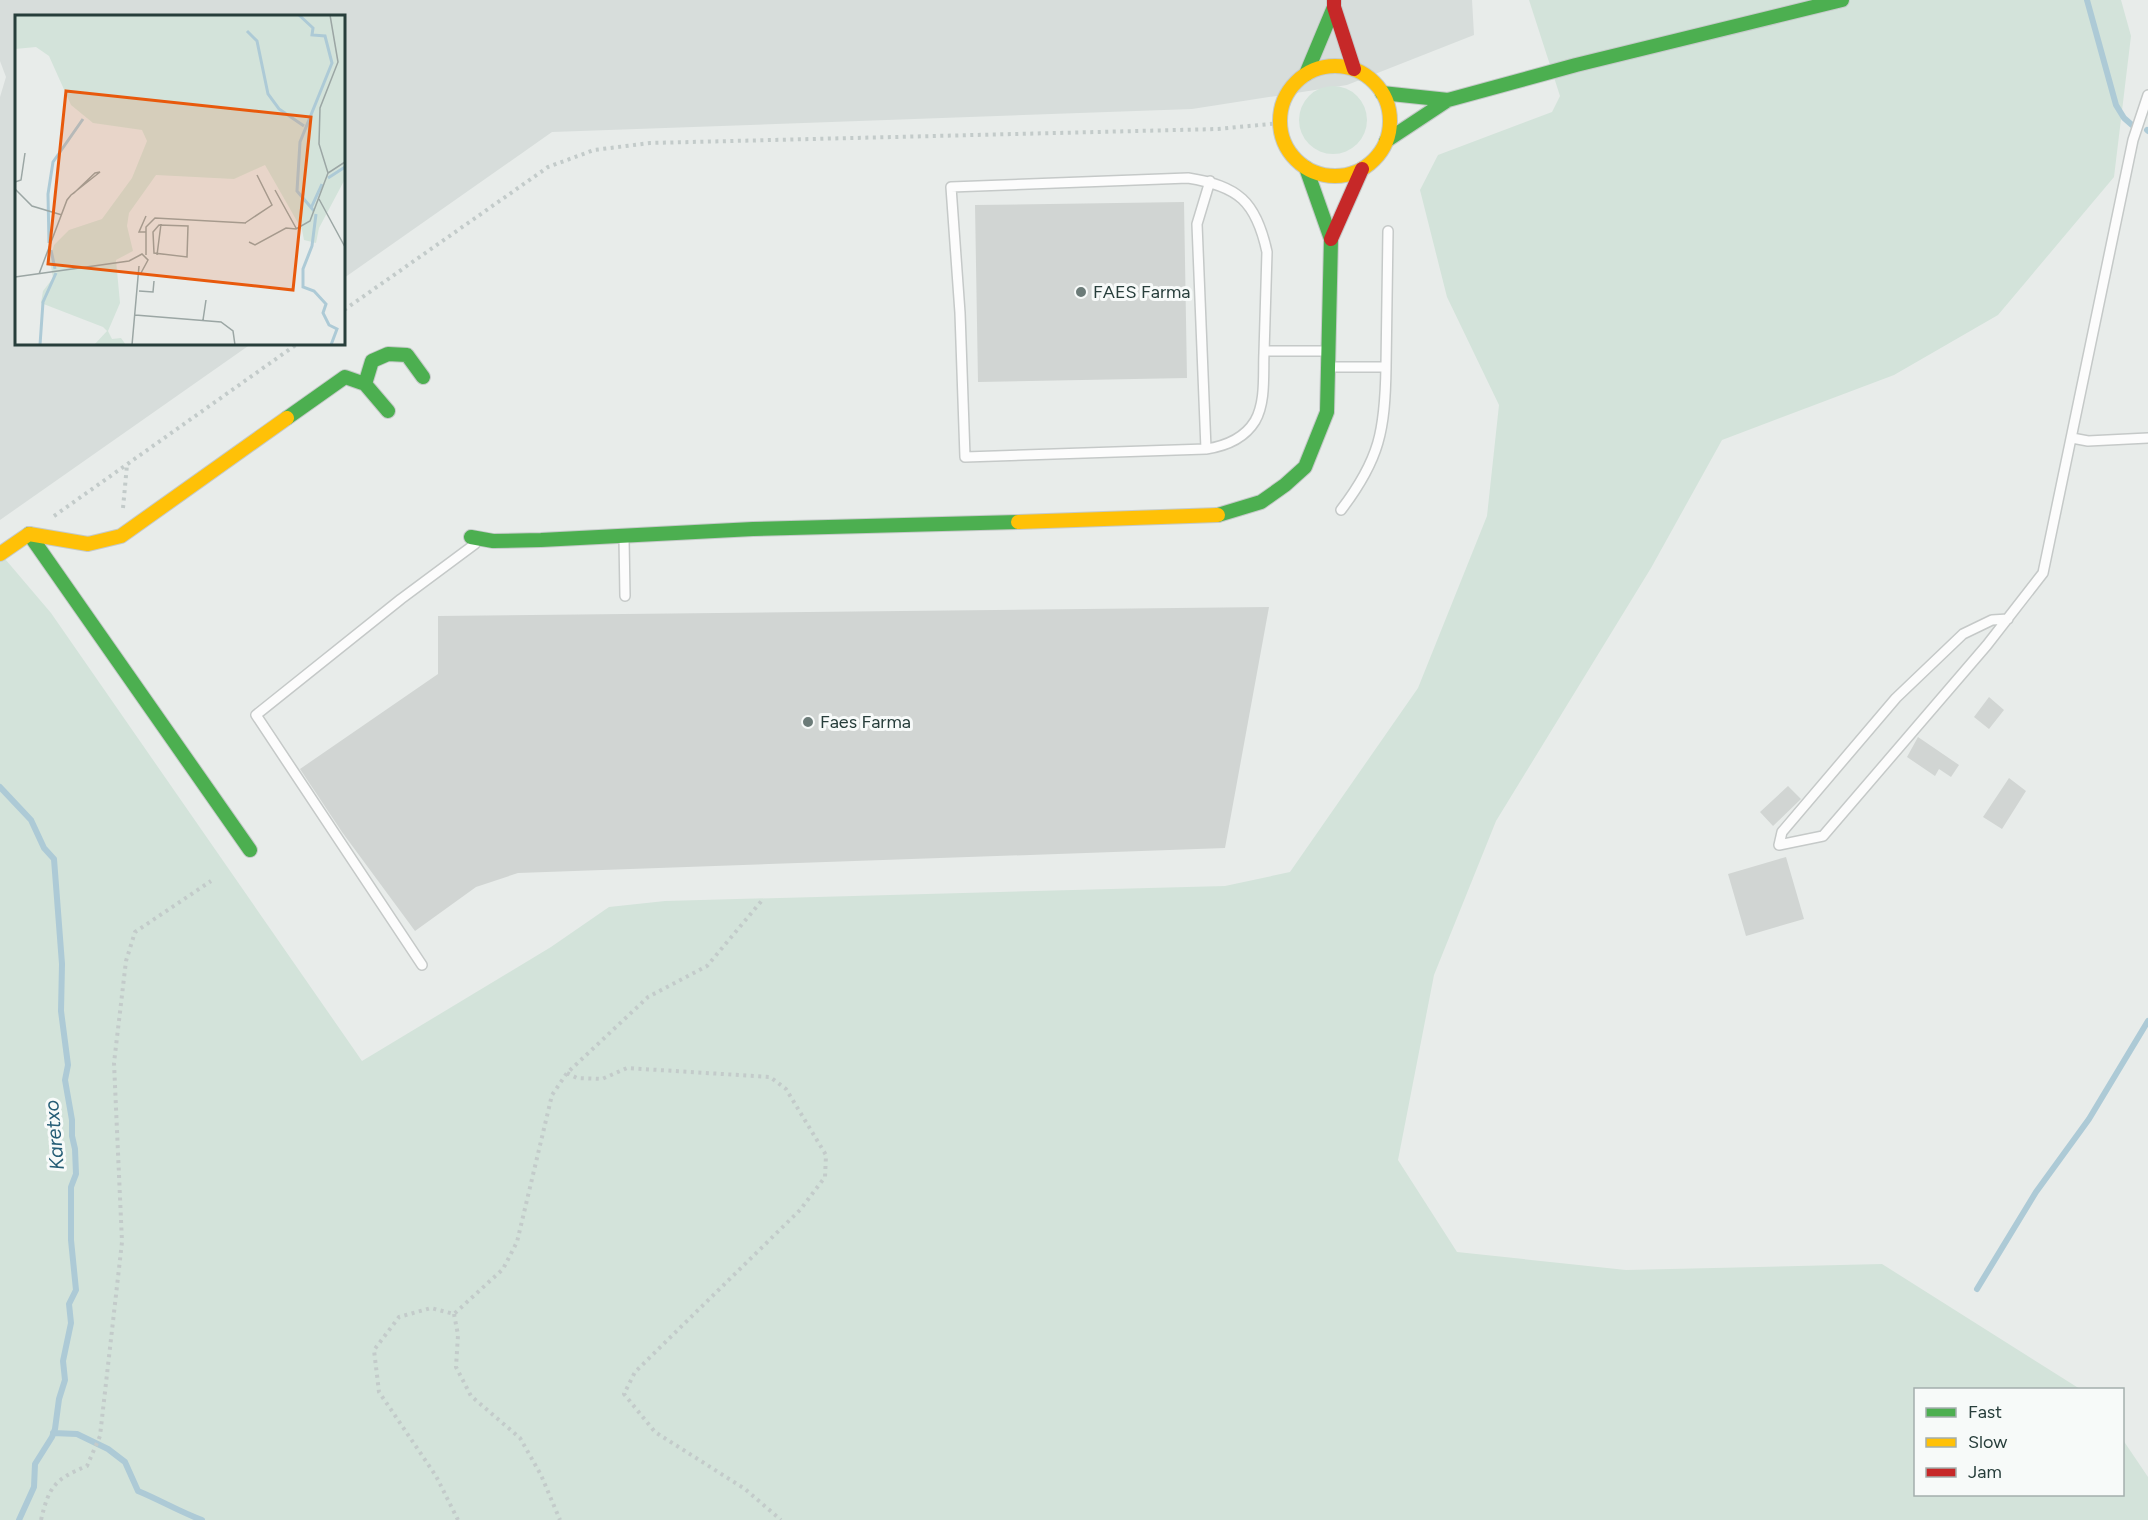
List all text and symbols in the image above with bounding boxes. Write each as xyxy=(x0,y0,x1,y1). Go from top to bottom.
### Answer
inset map xyxy=(15,15,345,345)
place label: FAES Farma xyxy=(1093,281,1191,303)
marker: FAES Farma xyxy=(1074,285,1088,299)
place label: Faes Farma xyxy=(820,711,911,733)
marker: Faes Farma xyxy=(801,715,815,729)
water label: Karetxo xyxy=(39,1099,69,1171)
legend xyxy=(1914,1388,2124,1496)
text: Fast xyxy=(1968,1401,2002,1423)
text: Slow xyxy=(1968,1431,2007,1453)
text: Jam xyxy=(1968,1461,2002,1483)

